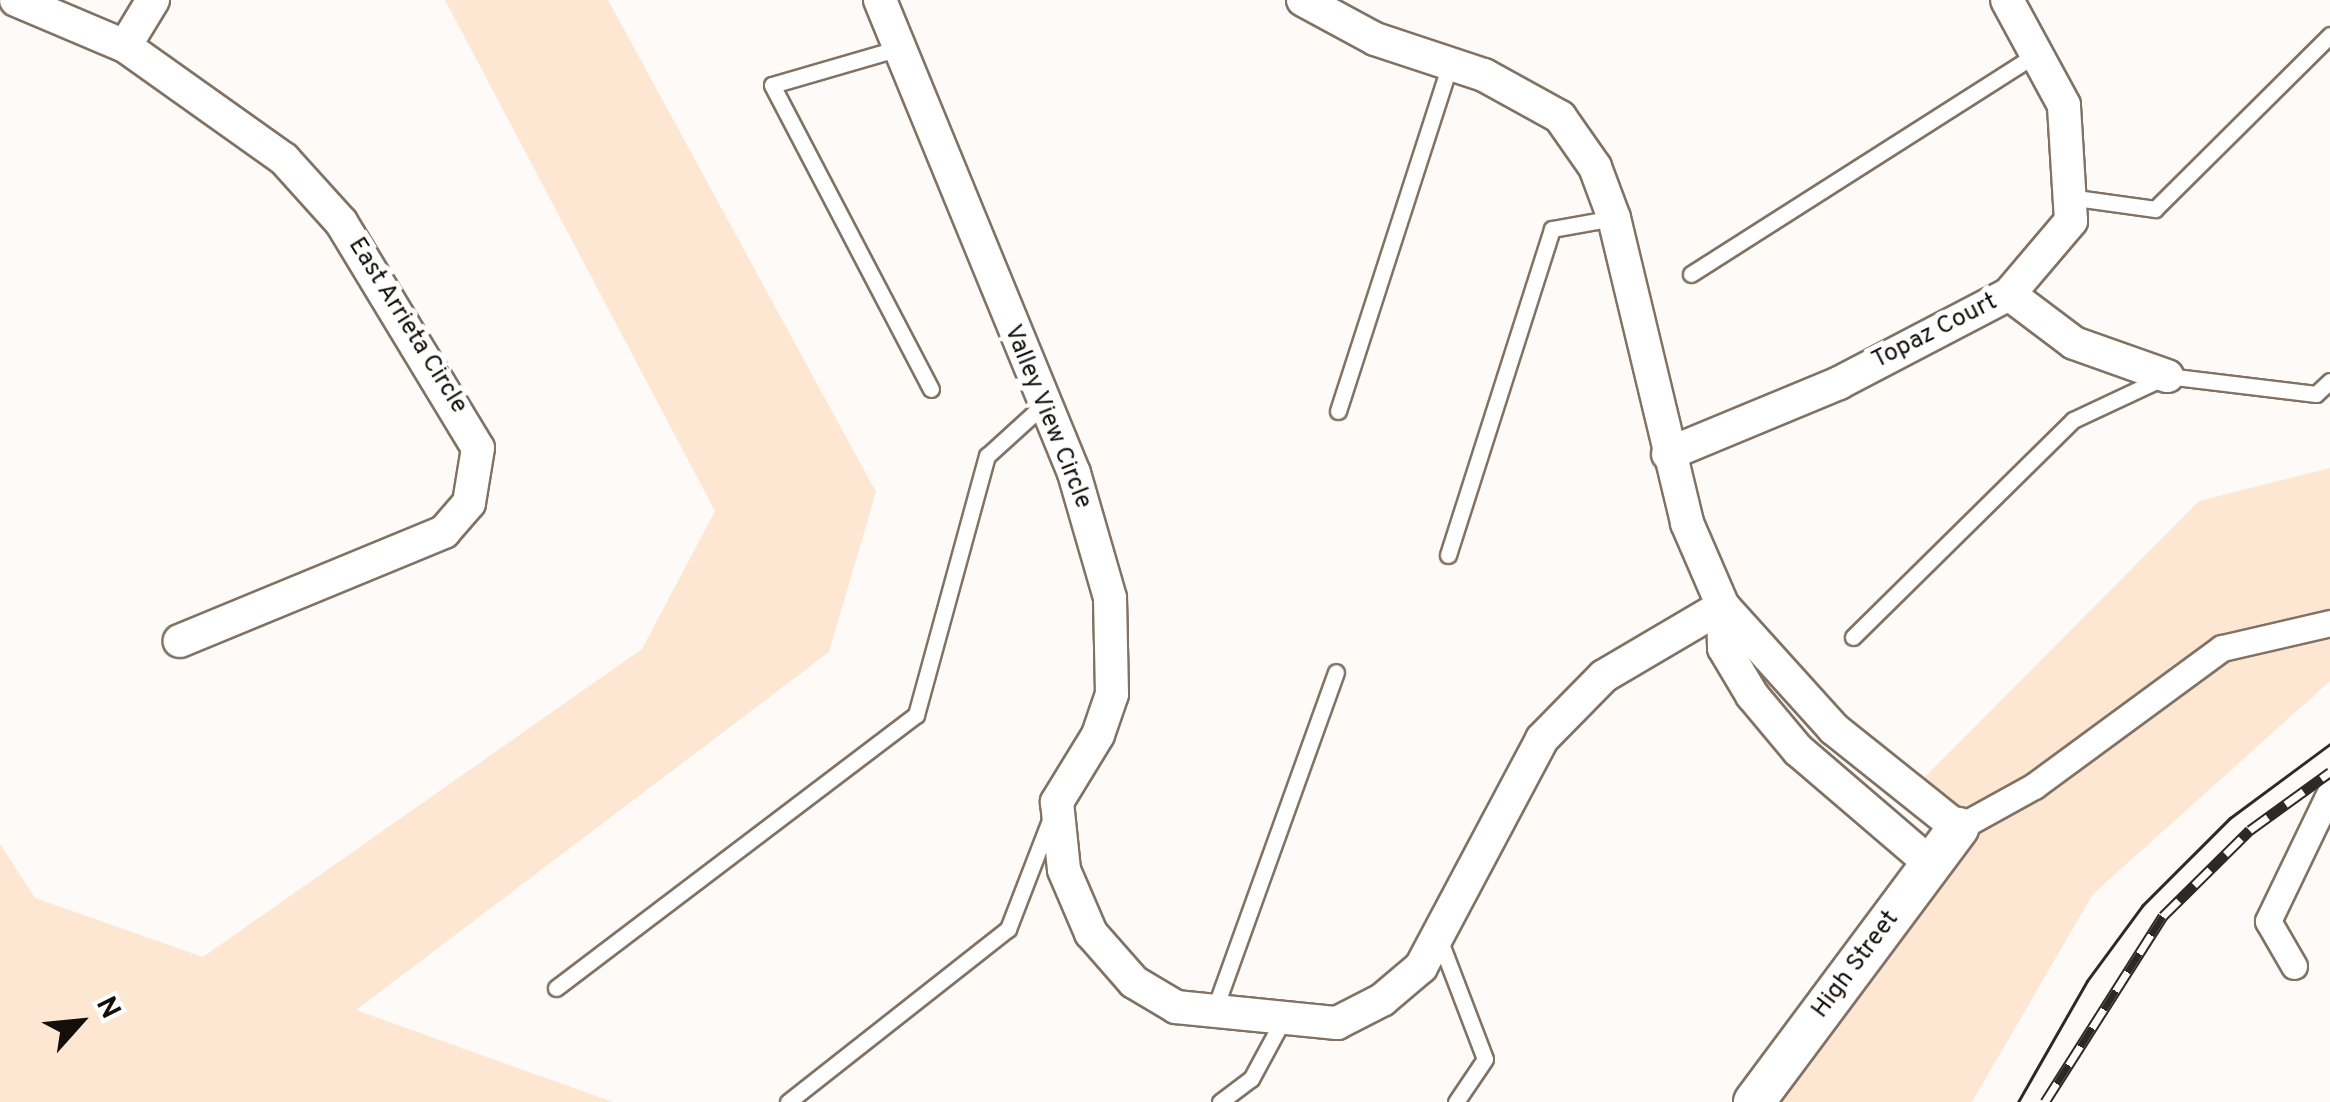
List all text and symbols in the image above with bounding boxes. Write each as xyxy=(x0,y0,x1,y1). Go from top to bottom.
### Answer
street label: East Arrieta Circle xyxy=(341,232,473,420)
street label: Topaz Court xyxy=(1867,288,2003,376)
street label: Valley View Circle xyxy=(996,320,1098,514)
street label: High Street xyxy=(1806,905,1906,1025)
north arrow xyxy=(30,972,130,1072)
text: N xyxy=(86,991,127,1026)

